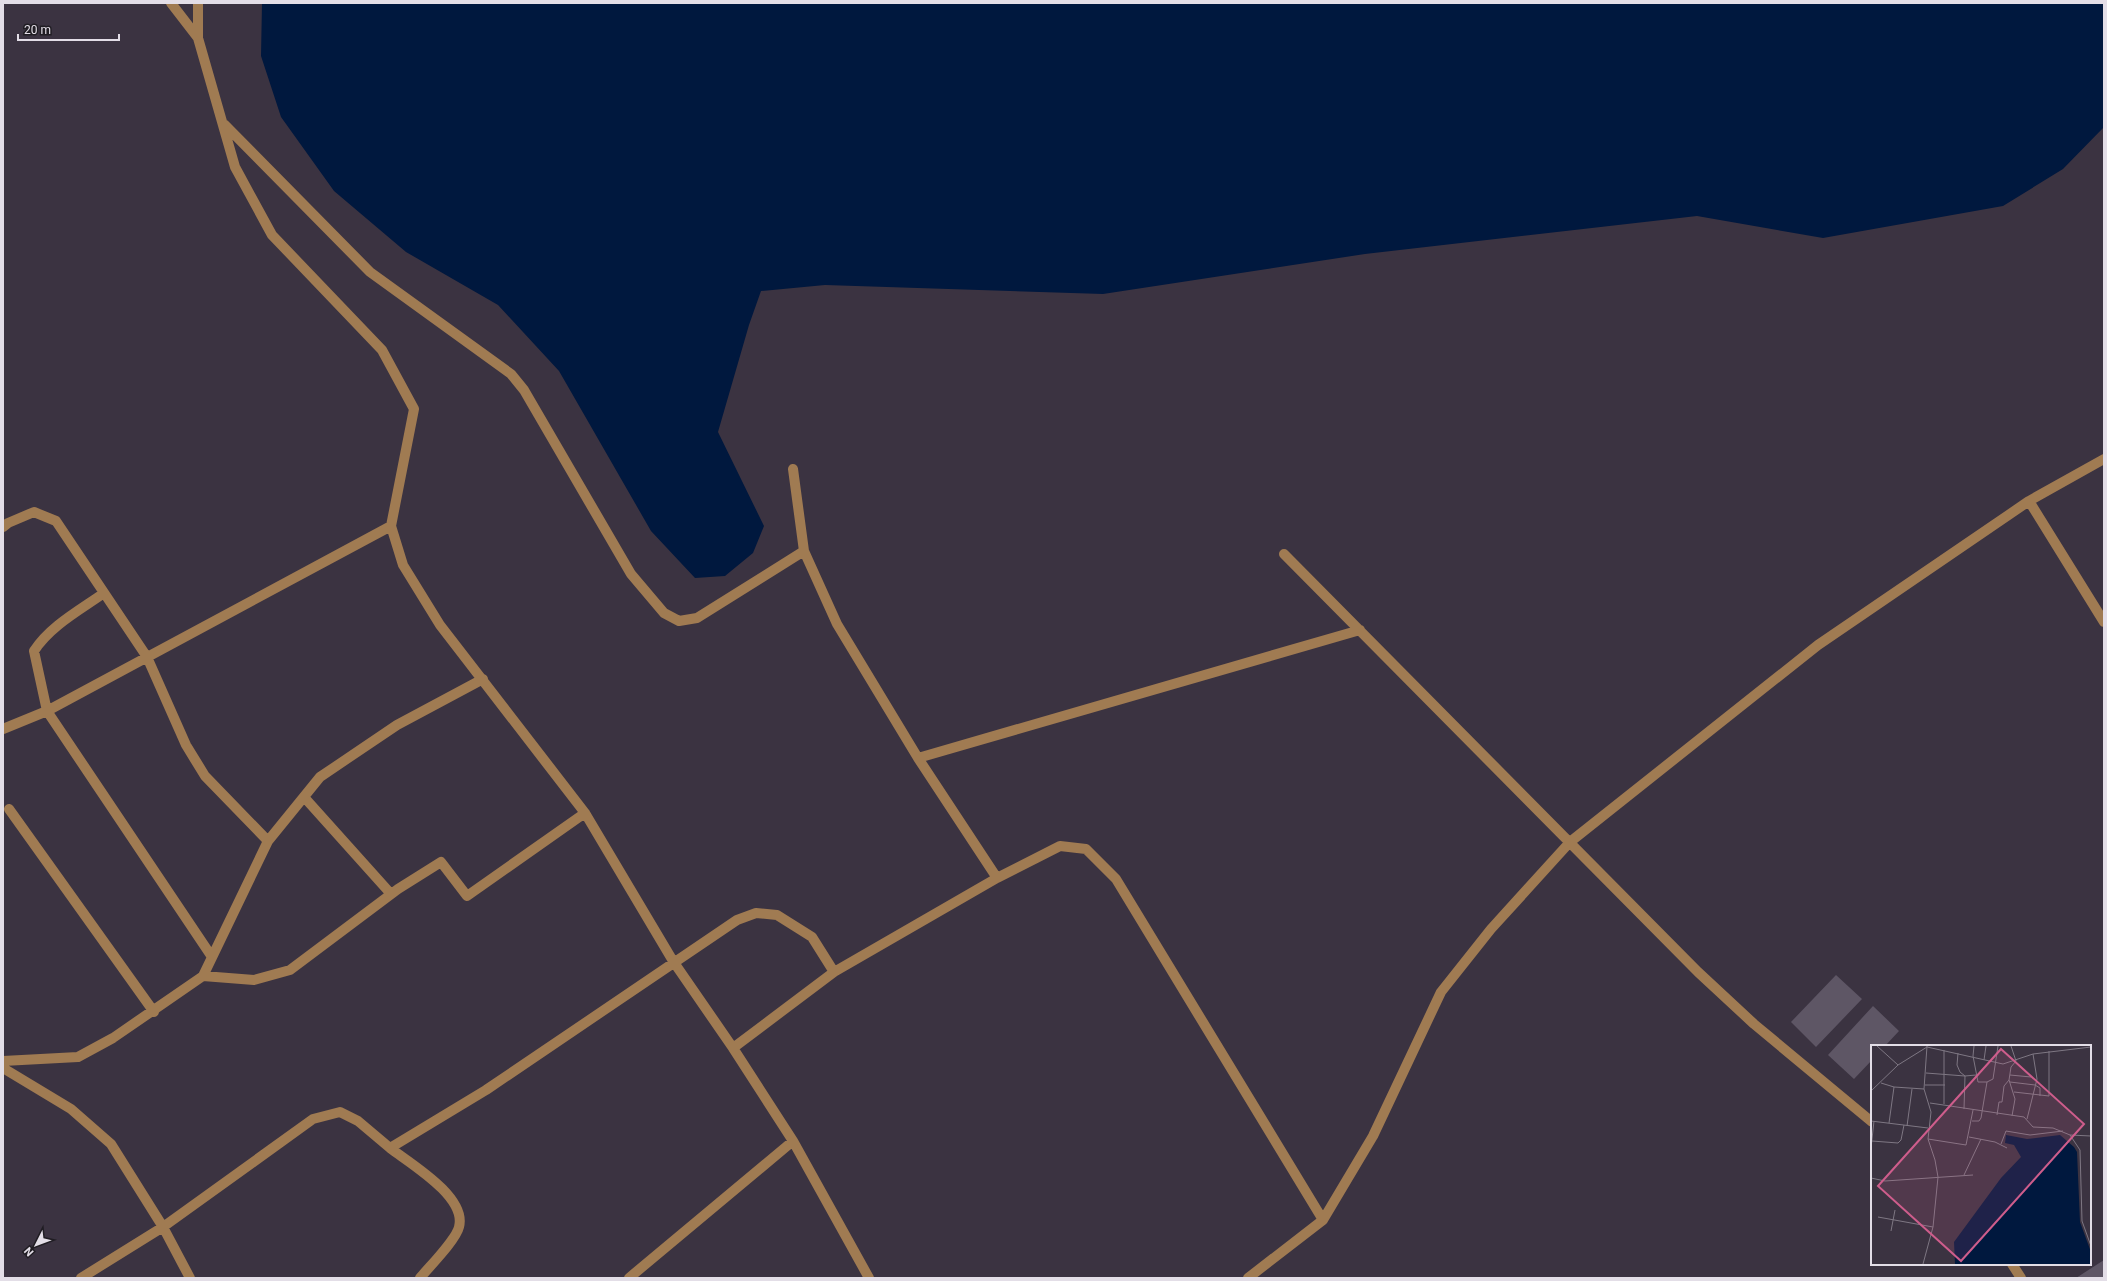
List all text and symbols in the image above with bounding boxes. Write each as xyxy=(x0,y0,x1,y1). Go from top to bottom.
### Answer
scale bar xyxy=(18,16,119,42)
text: 20 m xyxy=(24,23,51,37)
inset map xyxy=(1871,1045,2091,1265)
north arrow xyxy=(16,1225,56,1265)
text: N xyxy=(21,1244,36,1259)

